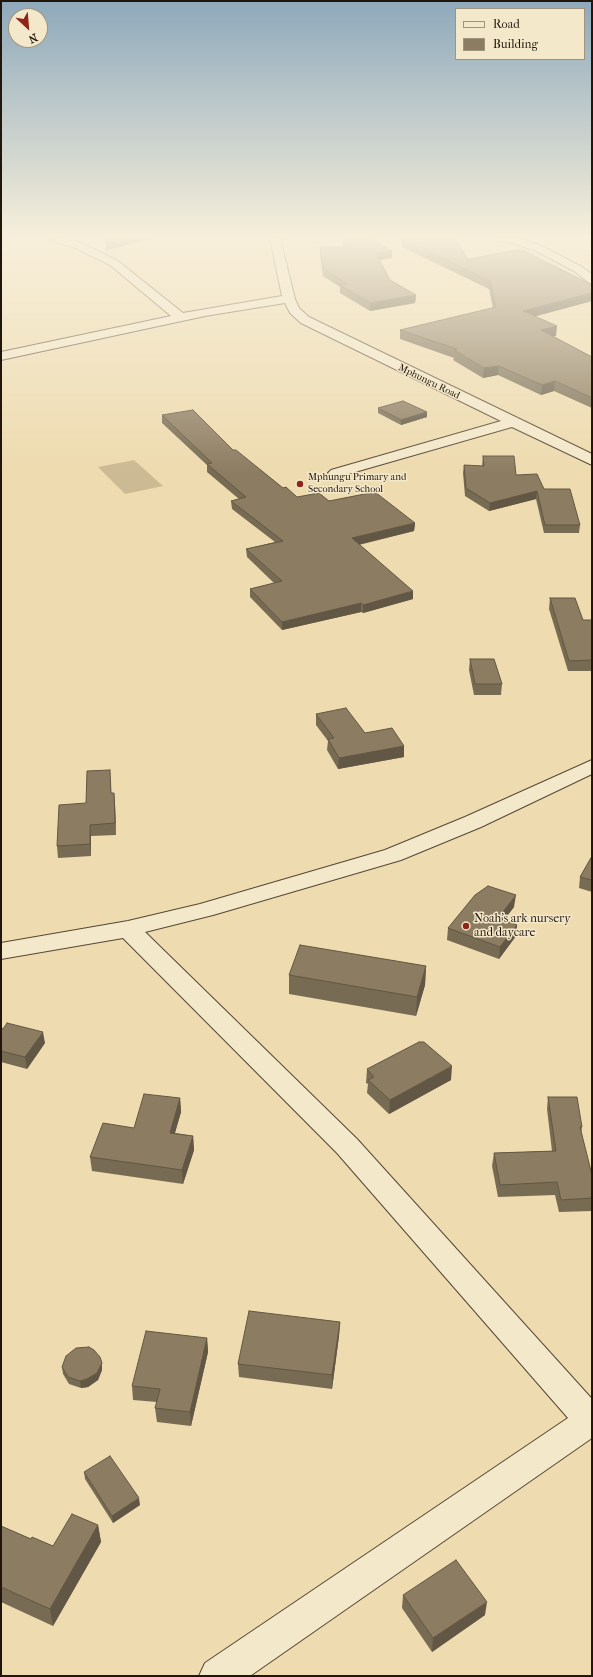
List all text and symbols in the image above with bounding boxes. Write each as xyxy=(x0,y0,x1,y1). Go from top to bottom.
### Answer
north arrow xyxy=(8,8,48,48)
legend xyxy=(455,8,585,60)
text: Road xyxy=(493,17,520,31)
text: N xyxy=(26,31,40,46)
text: Building xyxy=(493,37,538,51)
street label: Mphungu Road xyxy=(396,362,462,402)
place label: Mphungu Primary and Secondary School xyxy=(308,472,406,496)
marker: Mphungu Primary and Secondary School xyxy=(295,479,305,489)
place label: Noah's ark nursery and daycare xyxy=(474,912,571,940)
marker: Noah's ark nursery and daycare xyxy=(461,921,471,931)

